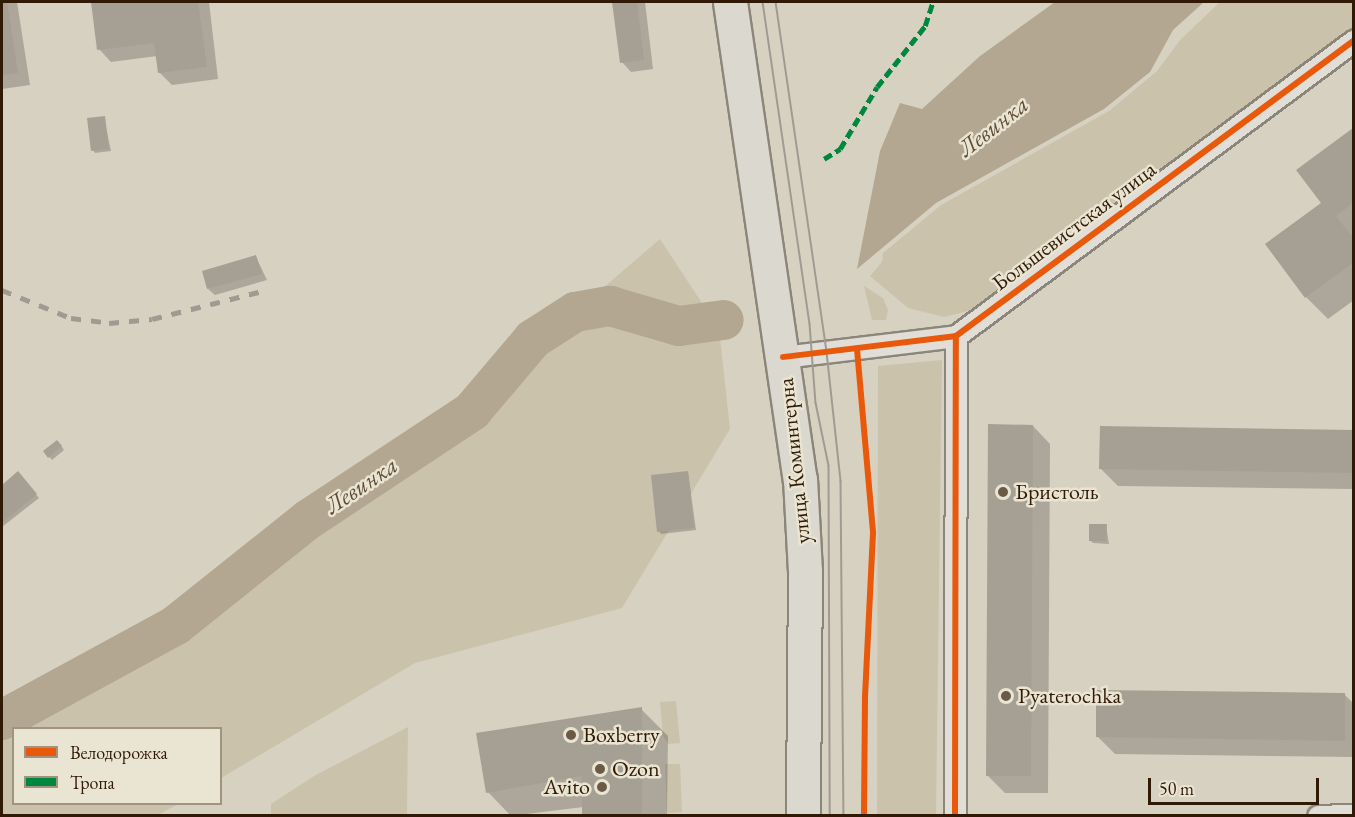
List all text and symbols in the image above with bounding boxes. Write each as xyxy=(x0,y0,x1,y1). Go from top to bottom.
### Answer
water label: Левинка xyxy=(952,90,1034,162)
street label: Большевистская улица xyxy=(987,156,1161,296)
street label: улица Коминтерна xyxy=(772,377,816,545)
water label: Левинка xyxy=(319,450,403,520)
place label: Бристоль xyxy=(1015,479,1099,505)
marker: Бристоль xyxy=(996,485,1010,499)
place label: Pyaterochka xyxy=(1018,683,1121,709)
marker: Pyaterochka xyxy=(999,689,1013,703)
place label: Boxberry xyxy=(583,722,660,748)
legend xyxy=(12,727,222,805)
marker: Boxberry xyxy=(564,728,578,742)
text: Велодорожка xyxy=(70,741,168,764)
place label: Ozon xyxy=(612,756,660,782)
marker: Ozon xyxy=(593,762,607,776)
scale bar xyxy=(1151,766,1322,804)
text: Тропа xyxy=(70,771,115,794)
place label: Avito xyxy=(543,774,590,800)
text: 50 m xyxy=(1159,777,1194,800)
marker: Avito xyxy=(595,780,609,794)

